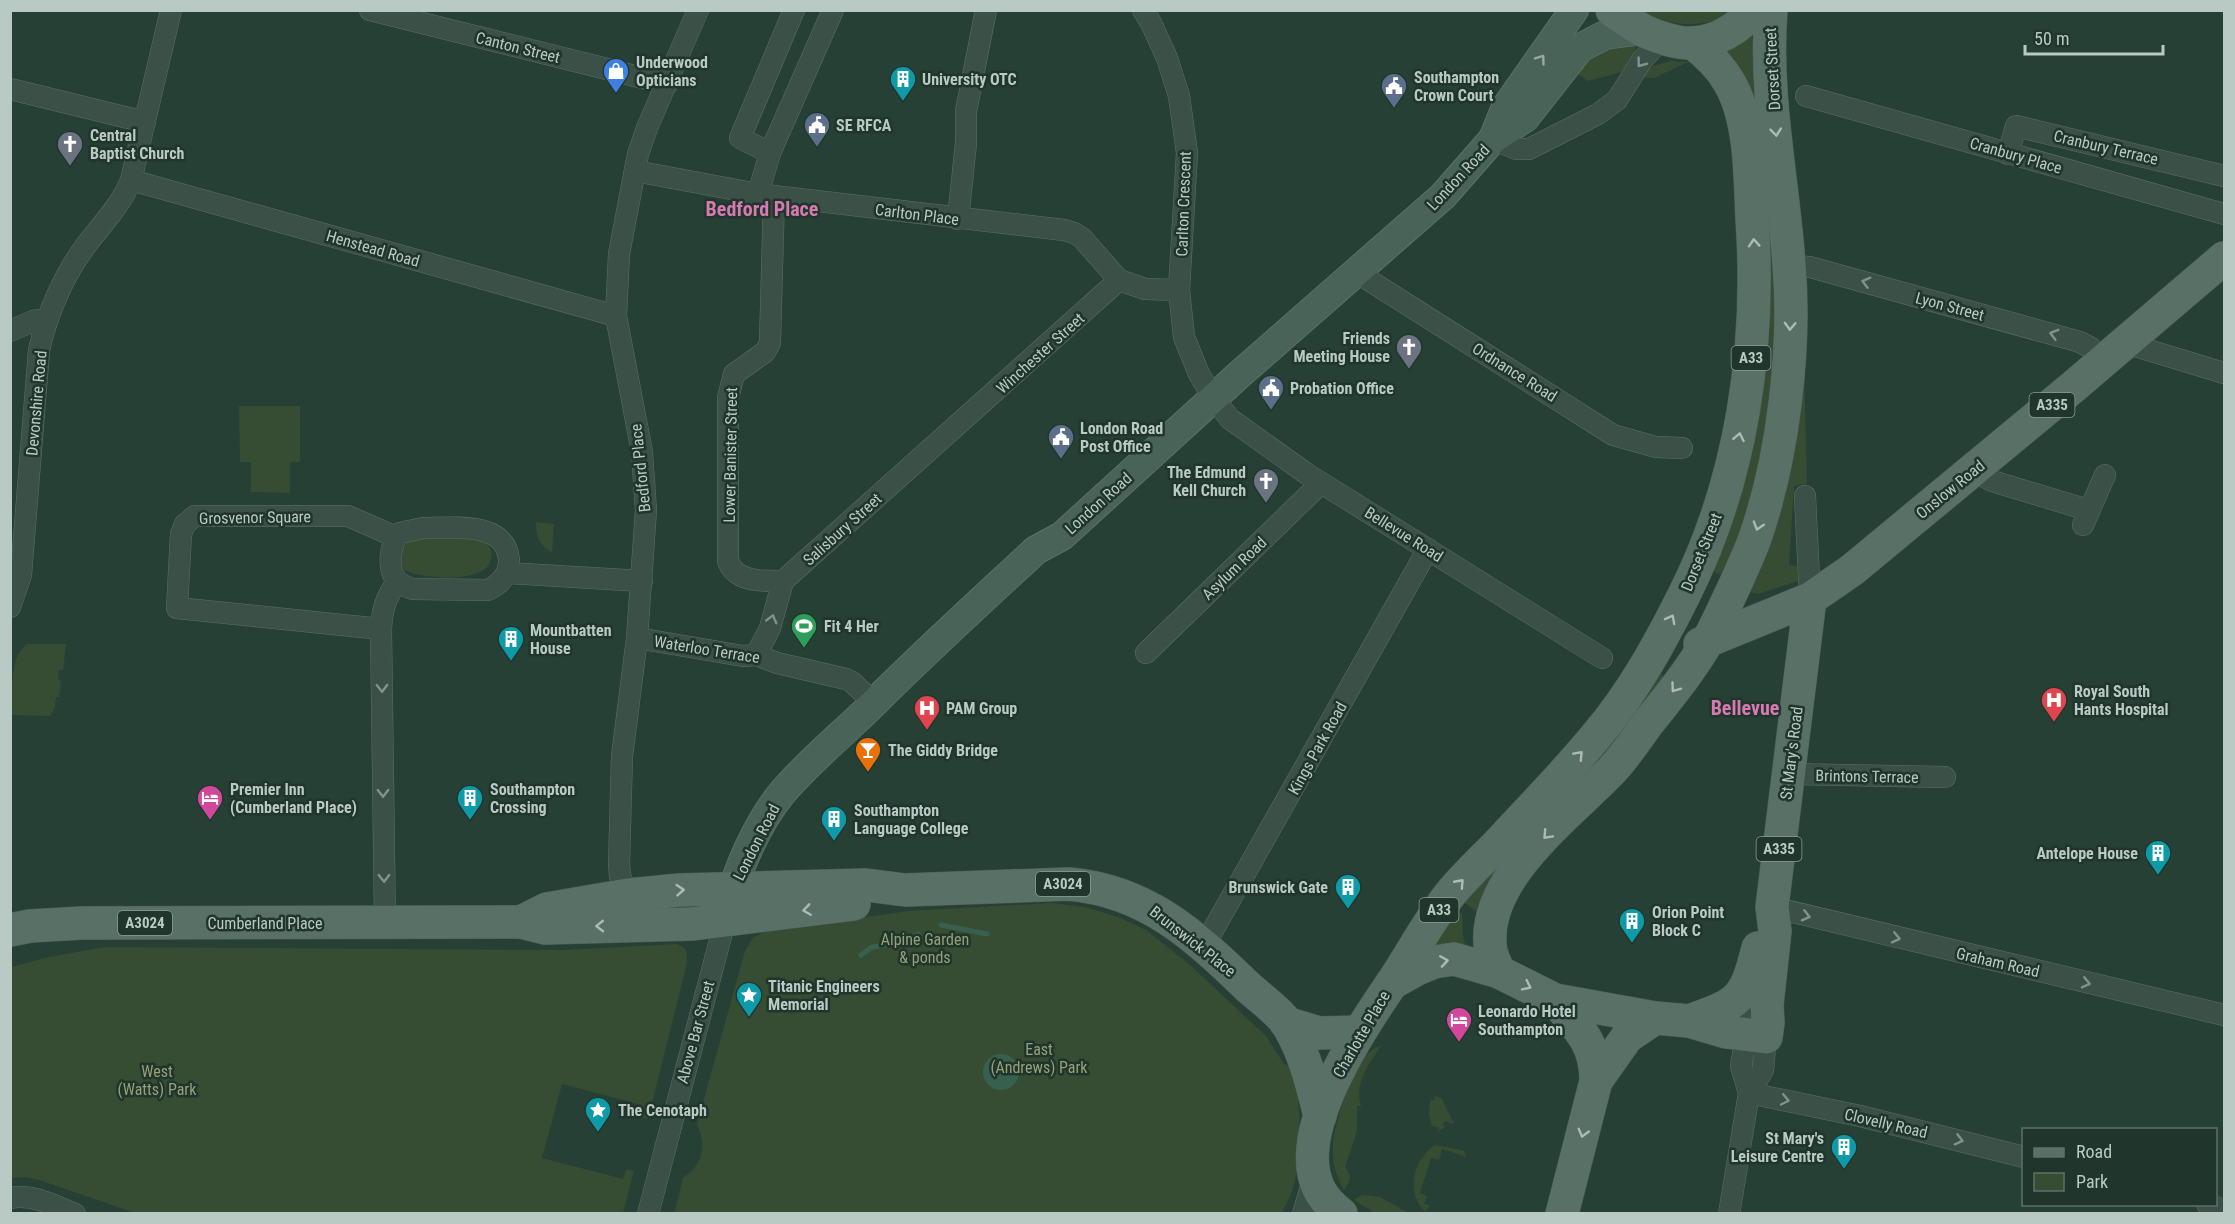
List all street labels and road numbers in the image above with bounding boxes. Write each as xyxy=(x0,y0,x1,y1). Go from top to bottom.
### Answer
street label: Dorset Street xyxy=(1761,27,1784,111)
street label: Canton Street xyxy=(474,28,562,67)
street label: Cranbury Terrace xyxy=(2052,126,2160,169)
street label: Cranbury Place xyxy=(1968,133,2064,178)
street label: London Road xyxy=(1423,141,1494,214)
street label: Carlton Crescent xyxy=(1172,151,1195,257)
street label: Carlton Place xyxy=(874,200,960,229)
street label: Henstead Road xyxy=(324,226,422,271)
street label: Lyon Street xyxy=(1914,288,1986,325)
street label: Winchester Street xyxy=(992,309,1088,398)
street label: Ordnance Road xyxy=(1469,339,1561,406)
road number: A33 xyxy=(1732,346,1770,370)
street label: Devonshire Road xyxy=(22,350,51,457)
street label: Lower Banister Street xyxy=(720,387,741,523)
road number: A335 xyxy=(2030,393,2074,417)
street label: Bedford Place xyxy=(626,423,655,513)
street label: Onslow Road xyxy=(1912,456,1988,523)
street label: London Road xyxy=(1061,469,1135,538)
street label: Salisbury Street xyxy=(799,489,886,570)
street label: Bellevue Road xyxy=(1361,503,1446,566)
street label: Grosvenor Square xyxy=(199,507,311,528)
street label: Dorset Street xyxy=(1677,510,1726,594)
street label: Asylum Road xyxy=(1198,533,1271,604)
street label: Waterloo Terrace xyxy=(653,632,761,667)
street label: Kings Park Road xyxy=(1284,698,1351,798)
street label: St Mary's Road xyxy=(1776,705,1807,801)
street label: Brintons Terrace xyxy=(1815,766,1919,787)
street label: London Road xyxy=(729,801,784,883)
road number: A335 xyxy=(1756,837,1802,861)
road number: A3024 xyxy=(1036,872,1090,896)
road number: A33 xyxy=(1420,898,1458,922)
street label: Brunswick Place xyxy=(1146,902,1239,981)
road number: A3024 xyxy=(118,911,172,935)
street label: Cumberland Place xyxy=(208,914,322,933)
street label: Graham Road xyxy=(1954,944,2041,981)
street label: Above Bar Street xyxy=(673,979,718,1085)
street label: Charlotte Place xyxy=(1329,988,1394,1081)
street label: Clovelly Road xyxy=(1842,1105,1929,1142)

